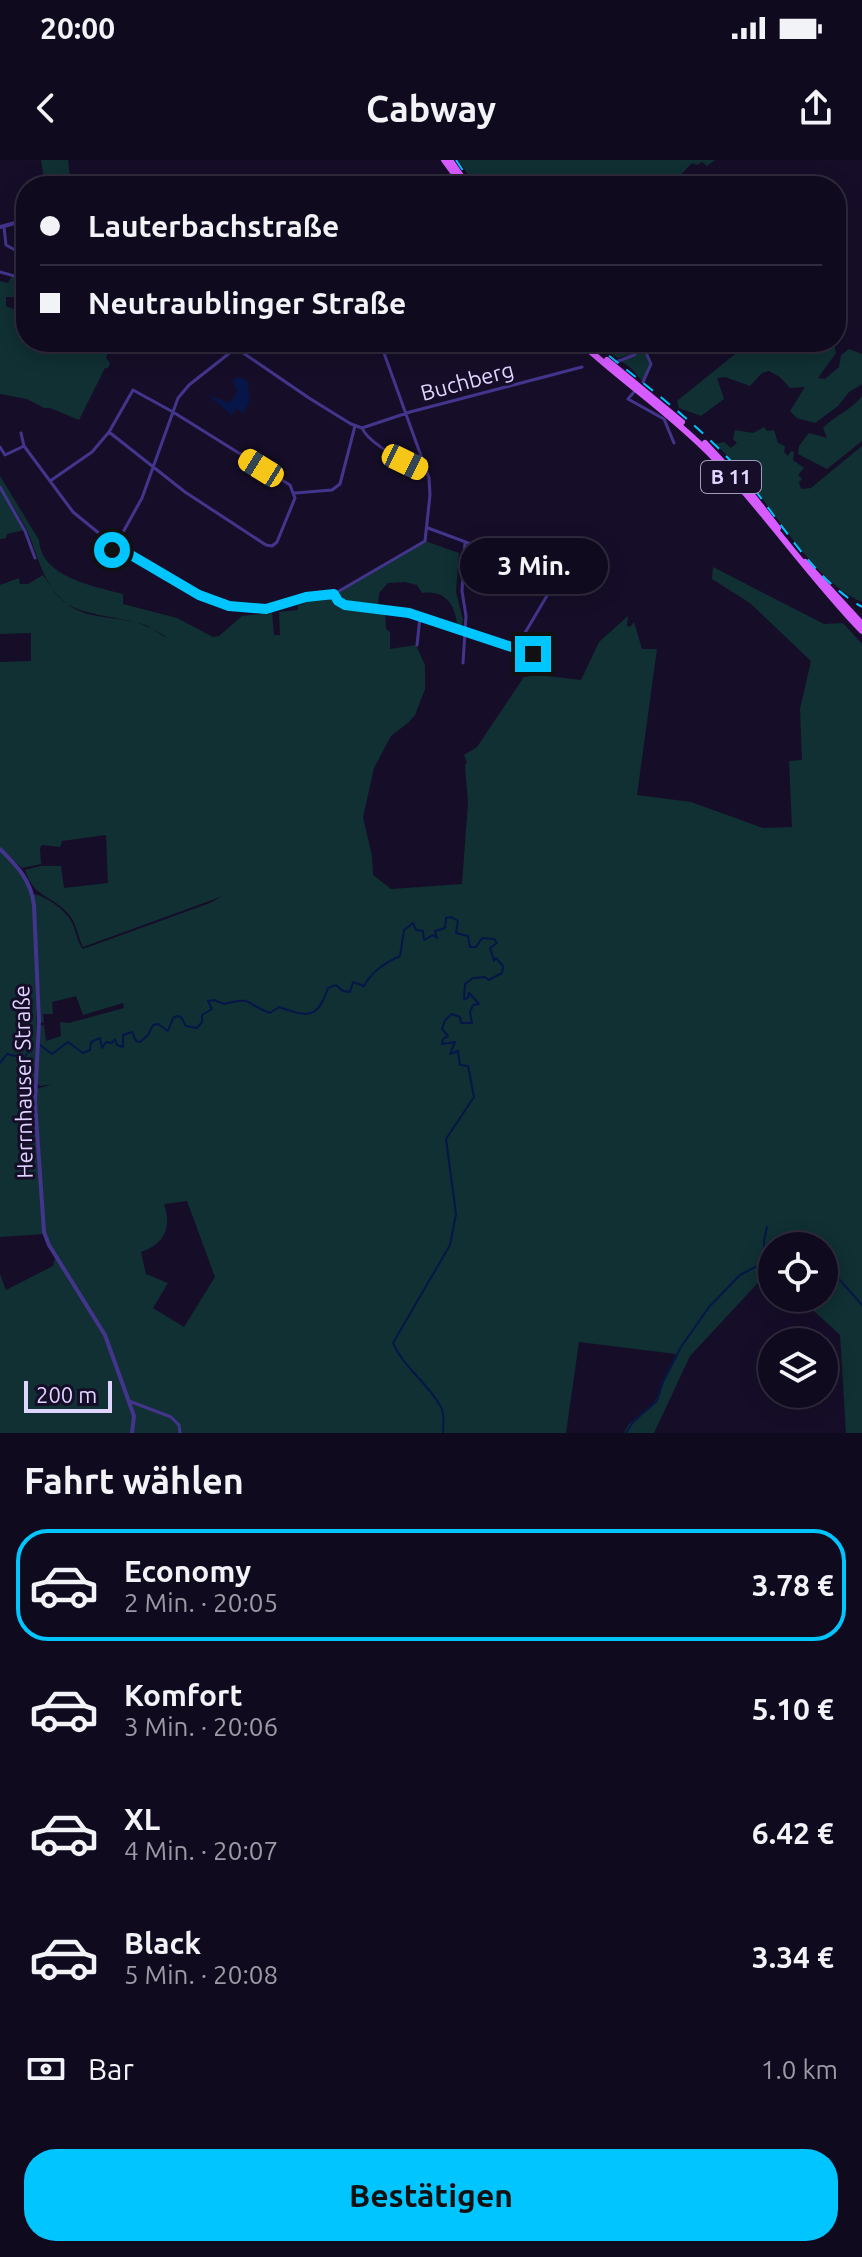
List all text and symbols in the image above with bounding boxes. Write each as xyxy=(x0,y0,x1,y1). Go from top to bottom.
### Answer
text: 20:00 xyxy=(40,11,115,45)
icon: back xyxy=(24,86,68,130)
icon: share xyxy=(794,86,838,130)
text: Cabway xyxy=(366,88,496,129)
text: Lauterbachstraße xyxy=(88,209,339,243)
text: Neutraublinger Straße xyxy=(88,286,406,320)
street label: Buchberg xyxy=(418,356,516,405)
car xyxy=(378,441,432,483)
car xyxy=(234,445,288,491)
road number: B 11 xyxy=(701,461,761,493)
route start xyxy=(94,532,130,568)
callout: 3 Min. xyxy=(459,538,607,594)
text: 3 Min. xyxy=(498,551,570,580)
route end xyxy=(515,636,551,672)
street label: Herrnhauser Straße xyxy=(8,985,37,1179)
map controls xyxy=(758,1232,838,1408)
button: locate xyxy=(758,1232,838,1312)
button: layers xyxy=(758,1328,838,1408)
scale bar xyxy=(24,1377,112,1413)
text: 200 m xyxy=(36,1382,97,1407)
text: Fahrt wählen xyxy=(24,1460,244,1501)
icon: car xyxy=(28,1549,100,1621)
text: Economy xyxy=(124,1554,251,1588)
text: 3.78 € xyxy=(752,1568,834,1602)
text: 2 Min. · 20:05 xyxy=(124,1588,278,1617)
icon: car xyxy=(28,1673,100,1745)
text: Komfort xyxy=(124,1678,242,1712)
text: 5.10 € xyxy=(752,1692,834,1726)
text: 3 Min. · 20:06 xyxy=(124,1712,278,1741)
icon: car xyxy=(28,1797,100,1869)
text: XL xyxy=(124,1802,160,1836)
text: 6.42 € xyxy=(752,1816,834,1850)
text: 4 Min. · 20:07 xyxy=(124,1836,278,1865)
icon: car xyxy=(28,1921,100,1993)
text: Black xyxy=(124,1926,201,1960)
text: 3.34 € xyxy=(752,1940,834,1974)
text: 5 Min. · 20:08 xyxy=(124,1960,278,1989)
icon: cash xyxy=(24,2047,68,2091)
text: Bar xyxy=(88,2052,134,2086)
text: 1.0 km xyxy=(761,2055,838,2084)
button: Bestätigen xyxy=(24,2149,838,2241)

